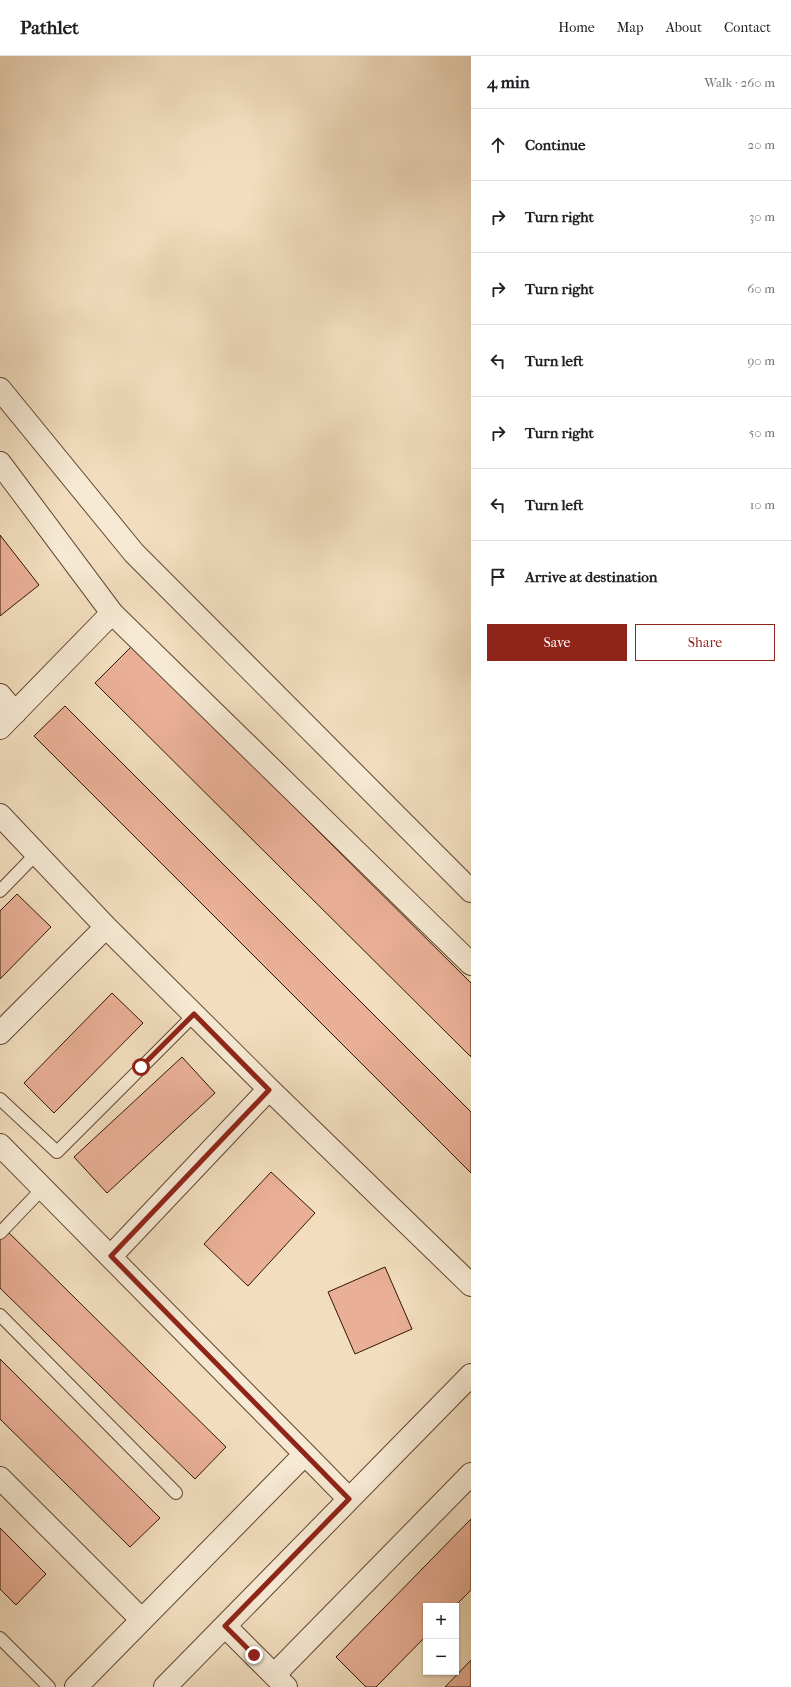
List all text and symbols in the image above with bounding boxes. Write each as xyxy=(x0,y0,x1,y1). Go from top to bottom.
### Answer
text: Pathlet xyxy=(20,17,79,39)
text: Home xyxy=(558,19,595,36)
text: Map xyxy=(617,19,644,36)
text: About xyxy=(666,19,702,36)
text: Contact xyxy=(724,19,771,36)
text: 4 min xyxy=(487,72,530,92)
text: Walk · 260 m xyxy=(704,75,775,90)
icon: ahead xyxy=(487,134,509,156)
text: Continue xyxy=(525,136,585,154)
text: 20 m xyxy=(748,137,775,152)
icon: right xyxy=(487,206,509,228)
text: Turn right xyxy=(525,208,594,226)
text: 30 m xyxy=(749,209,775,224)
icon: right xyxy=(487,278,509,300)
text: Turn right xyxy=(525,280,594,298)
text: 60 m xyxy=(747,281,775,296)
icon: left xyxy=(487,350,509,372)
text: Turn left xyxy=(525,352,583,370)
text: 90 m xyxy=(747,353,775,368)
icon: right xyxy=(487,422,509,444)
text: Turn right xyxy=(525,424,594,442)
text: 50 m xyxy=(749,425,775,440)
icon: left xyxy=(487,494,509,516)
text: Turn left xyxy=(525,496,583,514)
text: 10 m xyxy=(750,497,775,512)
icon: arrive xyxy=(487,566,509,588)
text: Arrive at destination xyxy=(525,568,657,586)
button: Save xyxy=(487,624,627,661)
button: Share xyxy=(635,624,775,661)
route start xyxy=(132,1058,150,1076)
map controls xyxy=(423,1603,459,1675)
button: + xyxy=(423,1603,459,1639)
button: − xyxy=(423,1639,459,1675)
route end xyxy=(245,1646,263,1664)

